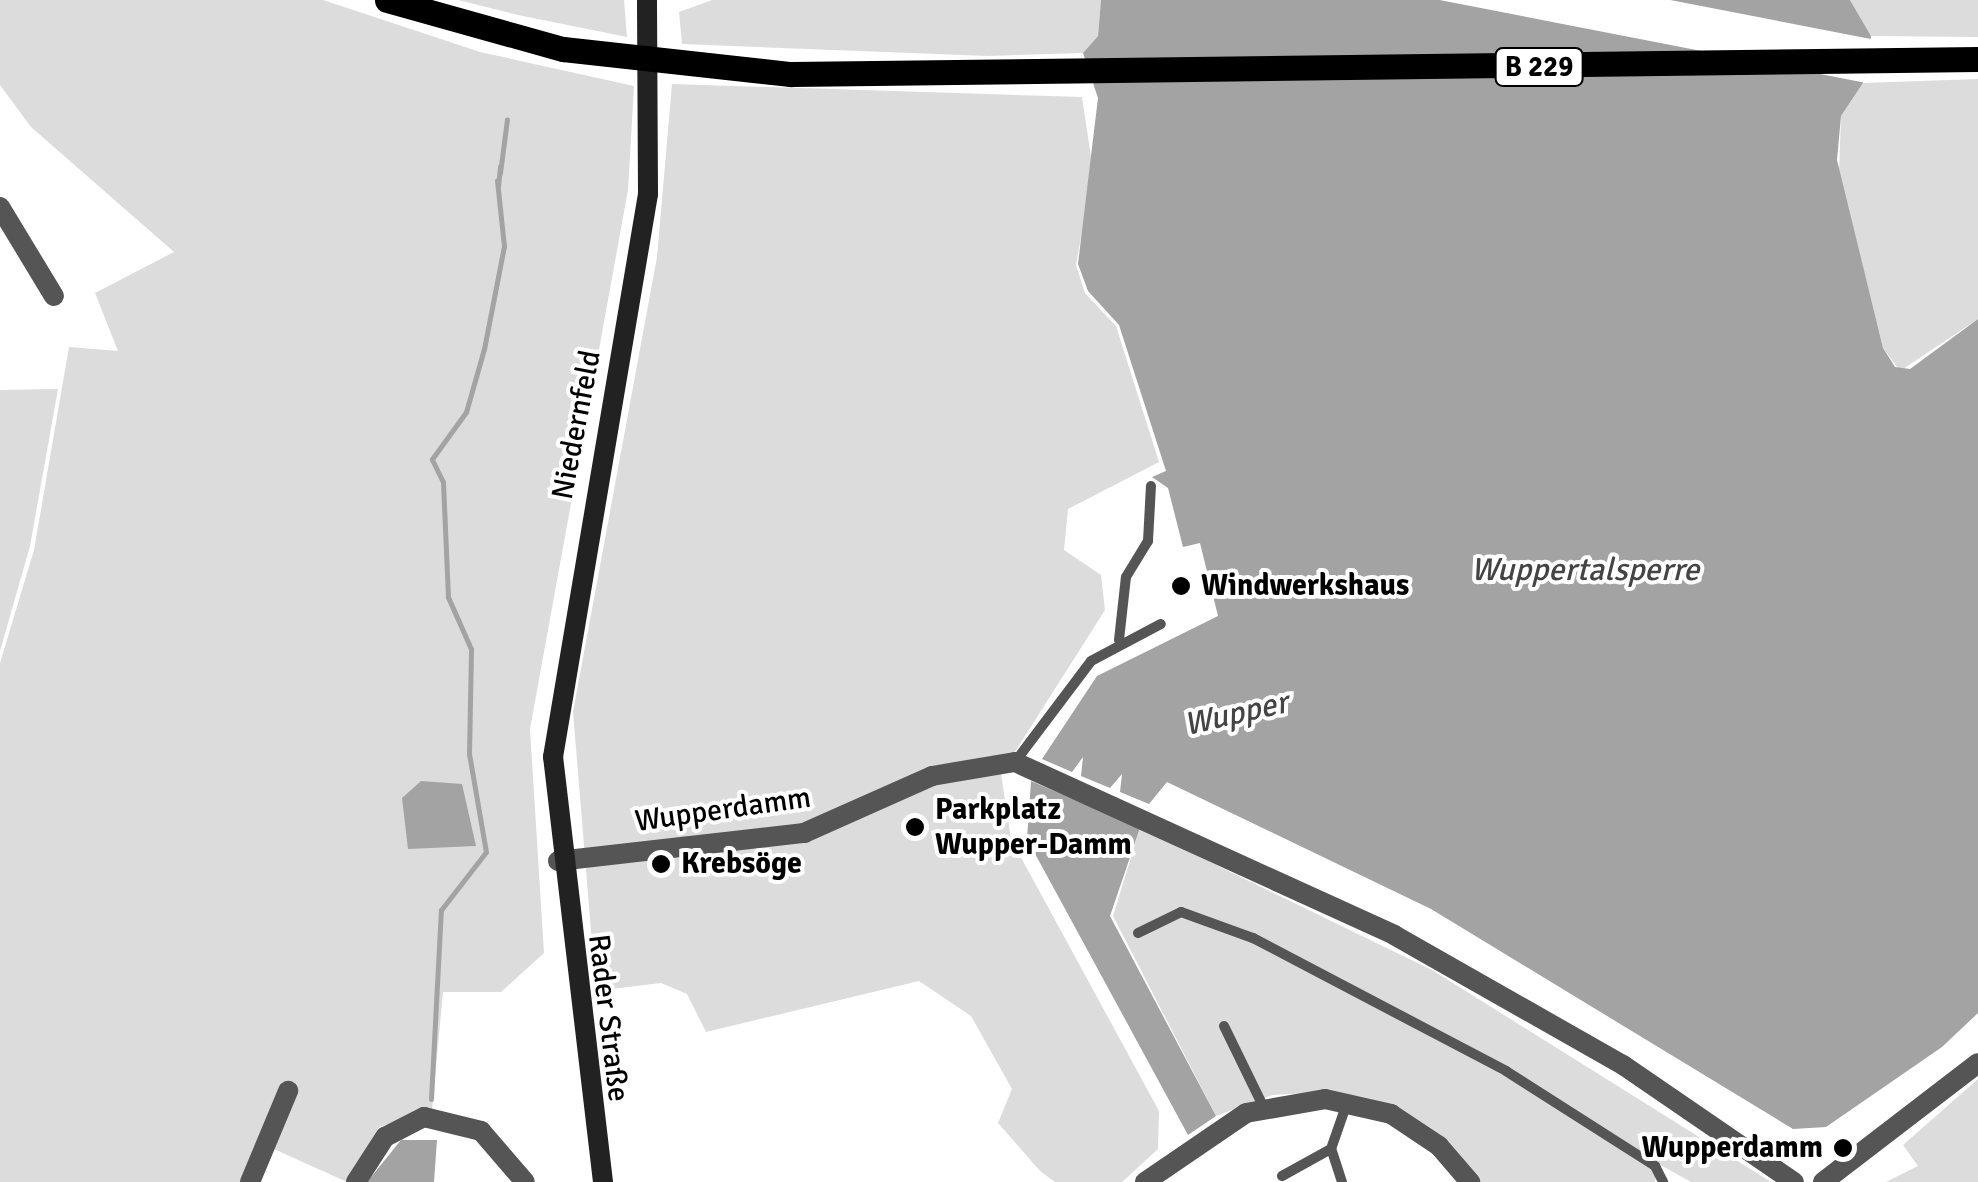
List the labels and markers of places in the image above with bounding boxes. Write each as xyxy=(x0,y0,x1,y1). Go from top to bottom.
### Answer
place label: Windwerkshaus xyxy=(1201,568,1409,604)
marker: Windwerkshaus xyxy=(1170,575,1192,597)
place label: Parkplatz Wupper-Damm xyxy=(935,792,1132,862)
marker: Parkplatz Wupper-Damm xyxy=(904,816,926,838)
place label: Krebsöge xyxy=(681,846,802,882)
marker: Krebsöge xyxy=(650,853,672,875)
place label: Wupperdamm xyxy=(1641,1130,1823,1166)
marker: Wupperdamm xyxy=(1832,1137,1854,1159)

